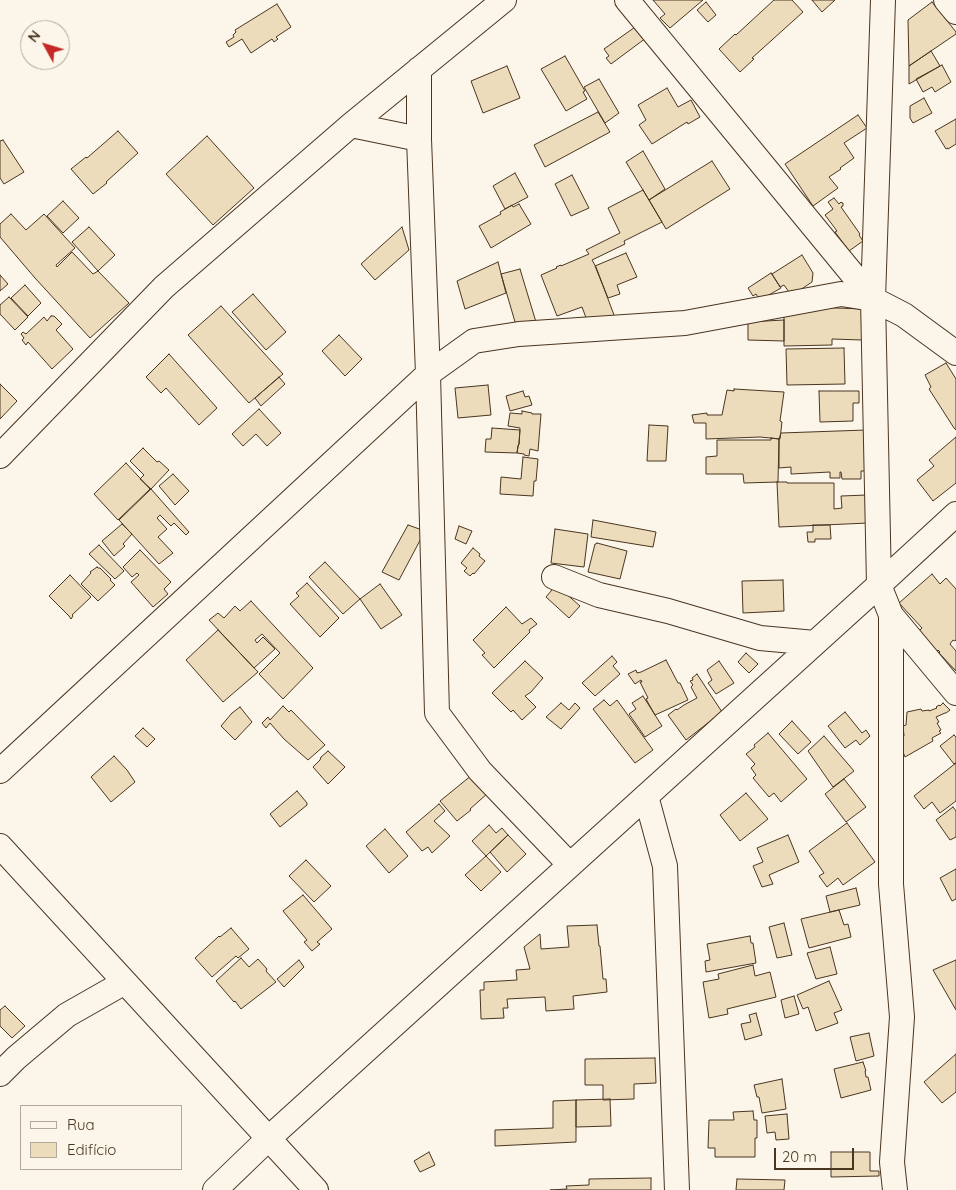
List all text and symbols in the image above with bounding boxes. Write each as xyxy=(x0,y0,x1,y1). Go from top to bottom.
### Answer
north arrow xyxy=(20,20,70,70)
text: N xyxy=(24,27,44,46)
legend xyxy=(20,1105,182,1170)
text: Rua xyxy=(67,1115,95,1134)
scale bar xyxy=(776,1138,856,1170)
text: Edifício xyxy=(67,1140,116,1159)
text: 20 m xyxy=(782,1147,817,1166)

